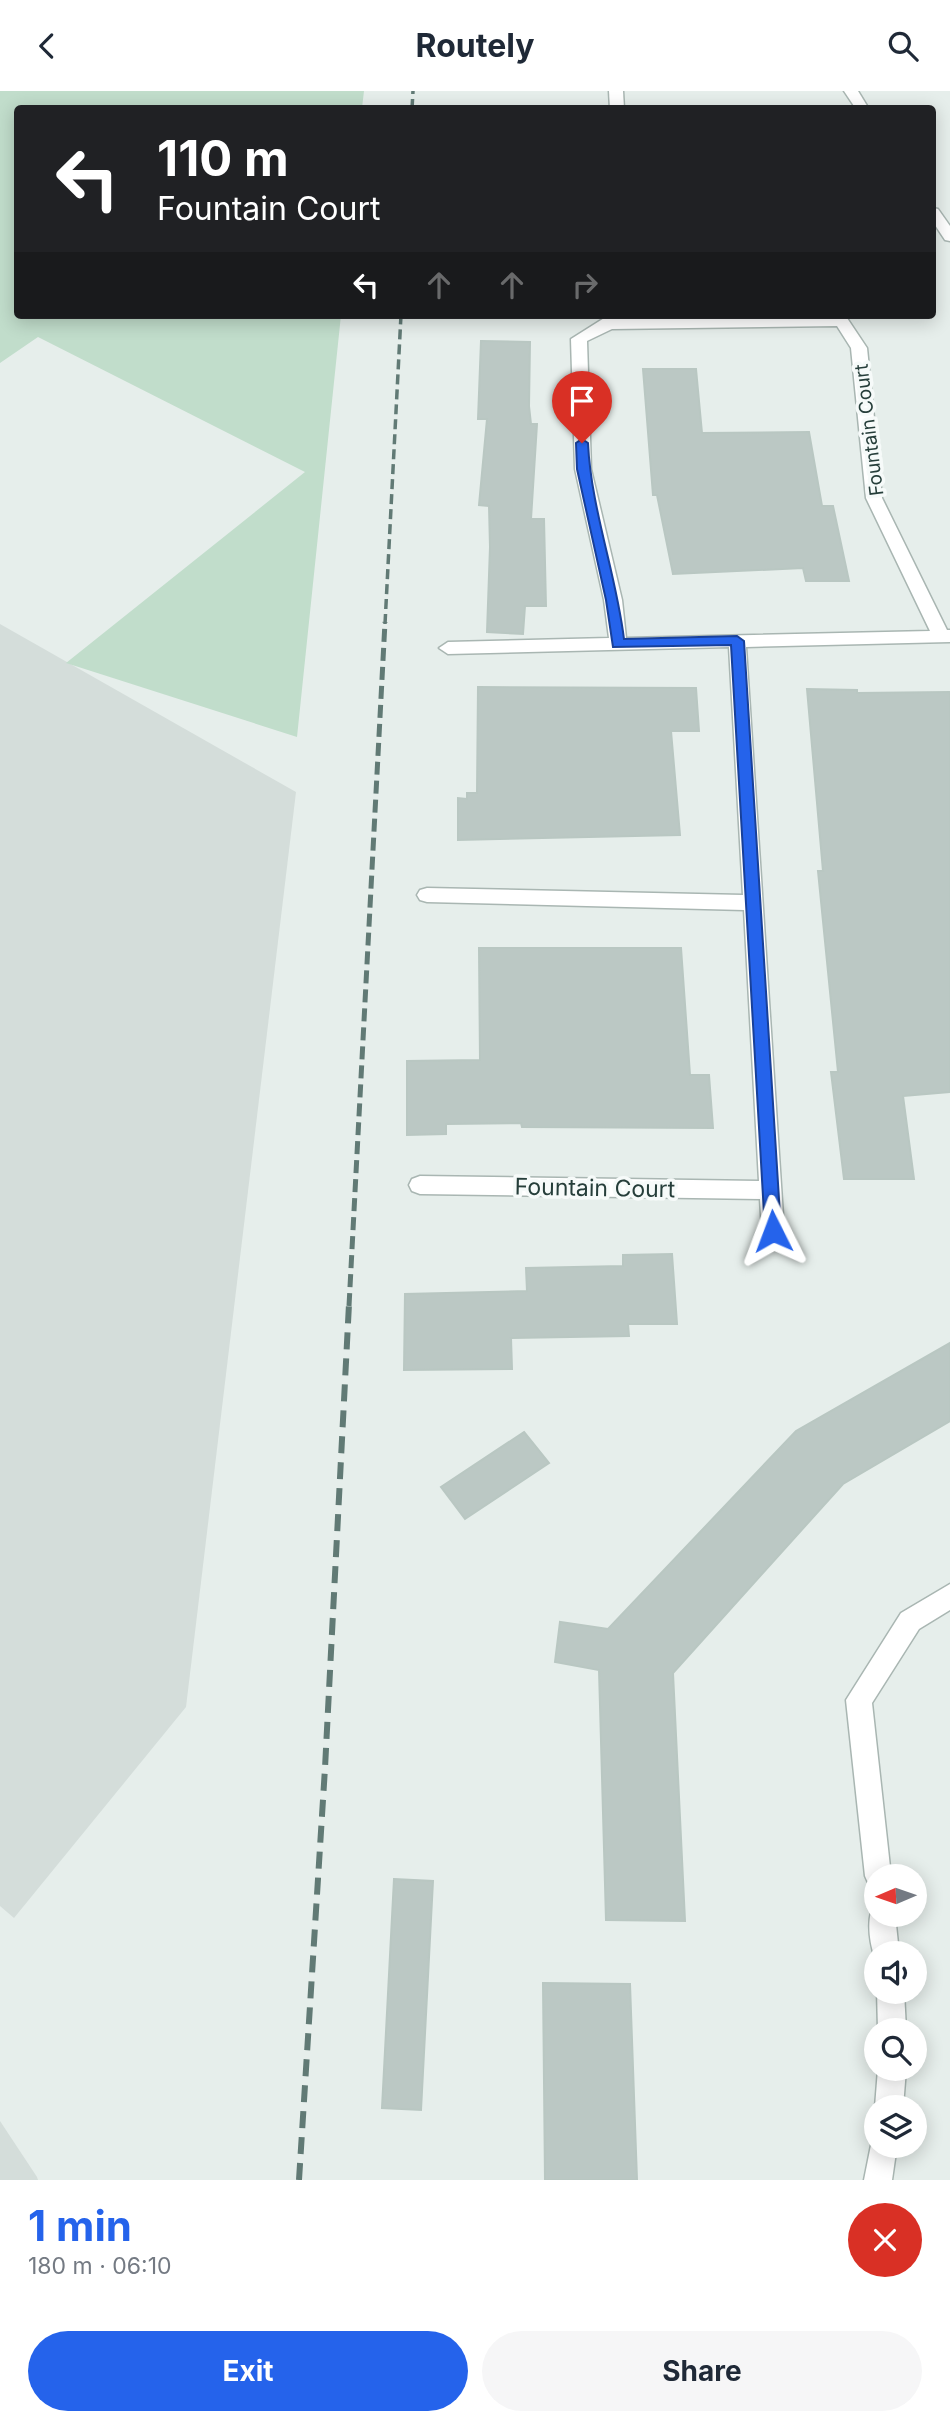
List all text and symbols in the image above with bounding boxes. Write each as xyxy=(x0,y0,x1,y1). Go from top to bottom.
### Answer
text: Routely xyxy=(416,26,534,65)
icon: back xyxy=(28,27,66,65)
icon: search xyxy=(884,27,922,65)
text: 110 m xyxy=(157,129,289,188)
icon: left xyxy=(42,133,133,224)
text: Fountain Court xyxy=(157,189,380,228)
icon: left xyxy=(347,266,385,304)
icon: ahead xyxy=(420,266,458,304)
icon: ahead xyxy=(493,266,531,304)
icon: right xyxy=(566,266,604,304)
street label: Fountain Court xyxy=(850,363,888,497)
pin xyxy=(552,371,612,443)
icon: arrive xyxy=(563,382,601,420)
street label: Fountain Court xyxy=(514,1173,676,1203)
position arrow xyxy=(736,1194,810,1268)
north arrow xyxy=(864,1864,928,1927)
map controls xyxy=(864,1864,927,2158)
button: sound xyxy=(864,1941,927,2004)
button: search xyxy=(864,2018,927,2081)
button: layers xyxy=(864,2095,927,2158)
text: 1 min xyxy=(28,2200,132,2251)
button: close xyxy=(848,2203,922,2277)
text: 180 m · 06:10 xyxy=(28,2252,172,2280)
button: Exit xyxy=(28,2331,468,2411)
button: Share xyxy=(482,2331,922,2411)

